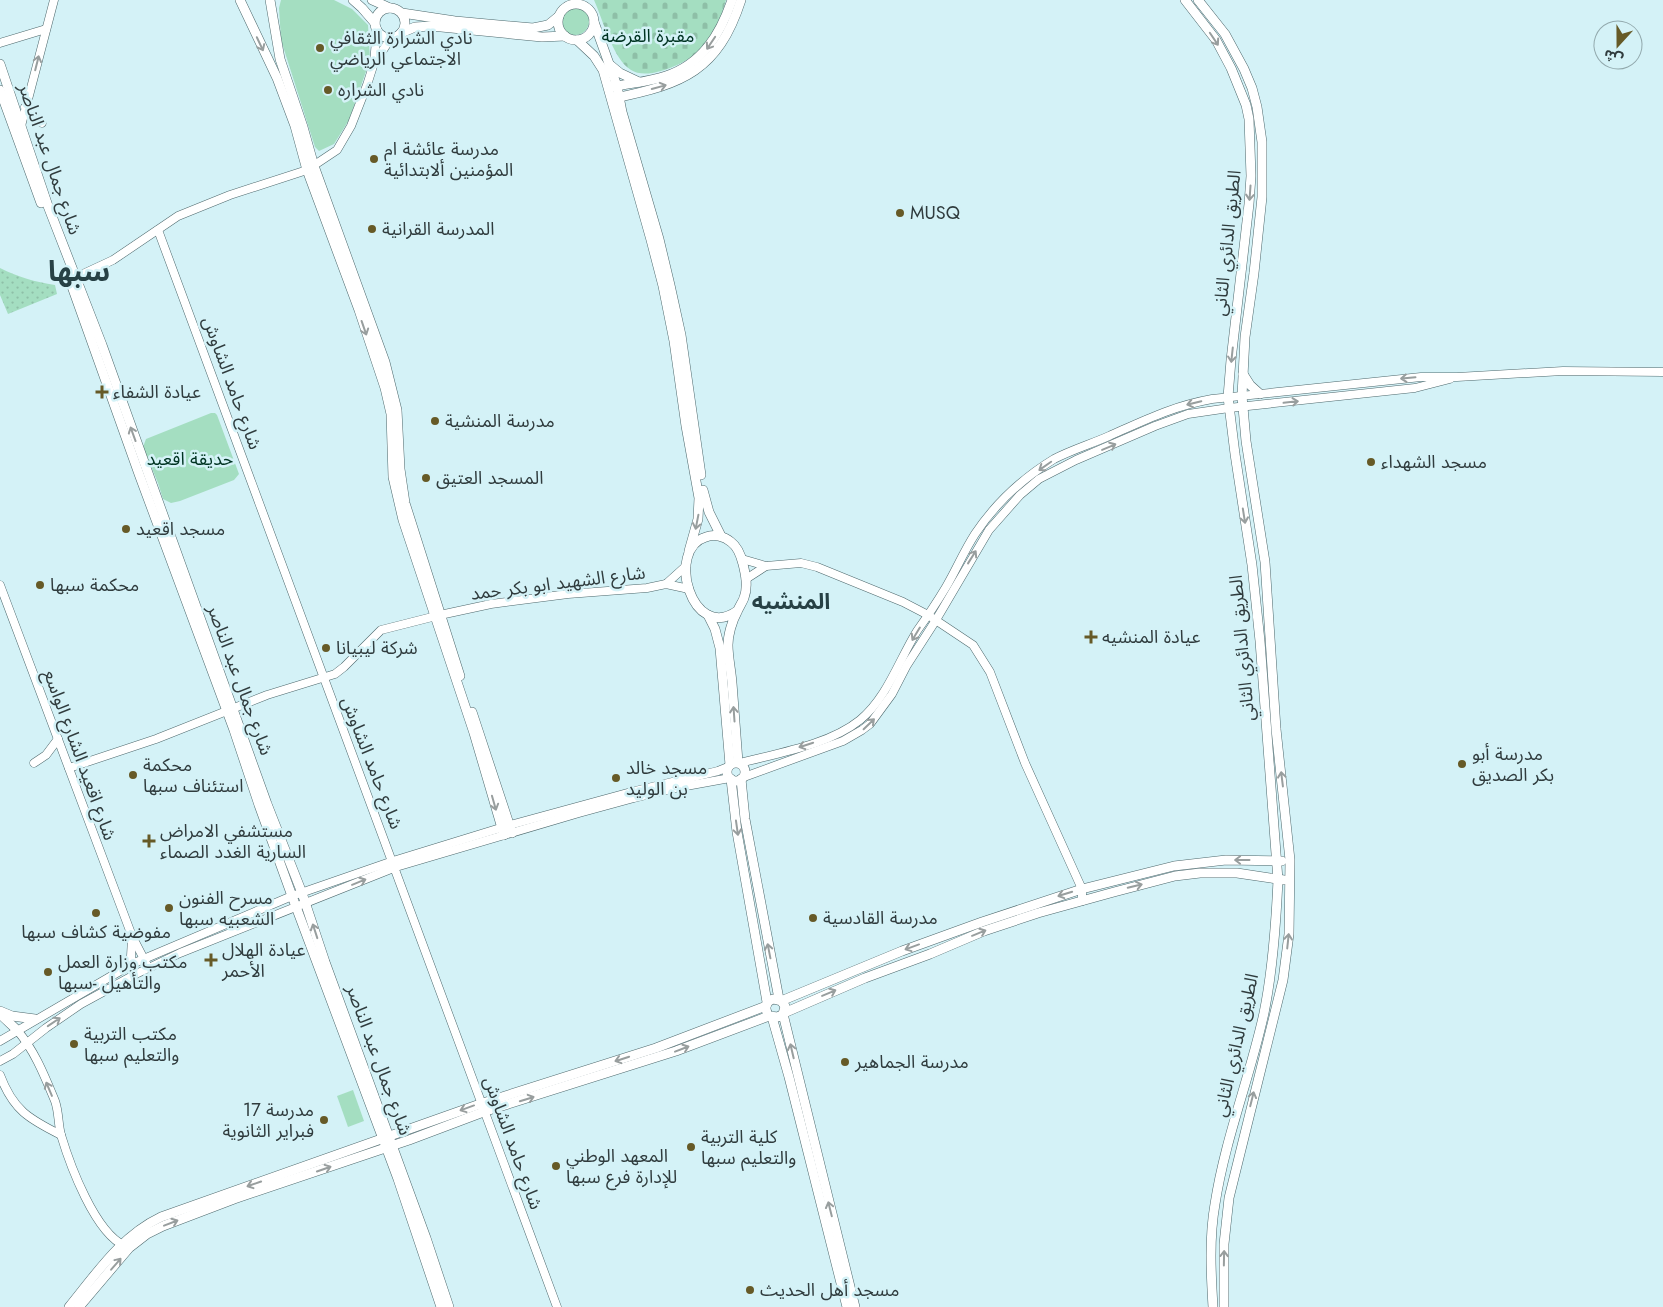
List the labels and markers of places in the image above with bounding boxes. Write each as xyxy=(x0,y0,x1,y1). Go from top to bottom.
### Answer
place label: نادي الشرارة الثقافي الاجتماعي الرياضي xyxy=(330,25,473,72)
marker: نادي الشرارة الثقافي الاجتماعي الرياضي xyxy=(314,42,326,54)
place label: نادي الشراره xyxy=(338,77,424,103)
marker: نادي الشراره xyxy=(322,84,334,96)
place label: مدرسة عائشة ام المؤمنين ألابتدائية xyxy=(384,136,513,183)
marker: مدرسة عائشة ام المؤمنين ألابتدائية xyxy=(368,153,380,165)
place label: MUSQ xyxy=(910,200,961,226)
marker: MUSQ xyxy=(894,207,906,219)
place label: المدرسة القرانية xyxy=(382,216,494,242)
marker: المدرسة القرانية xyxy=(366,223,378,235)
place label: عيادة الشفاء xyxy=(113,379,201,405)
marker: عيادة الشفاء xyxy=(95,385,109,399)
place label: مدرسة المنشية xyxy=(445,408,555,434)
marker: مدرسة المنشية xyxy=(429,415,441,427)
place label: مسجد الشهداء xyxy=(1381,449,1487,475)
marker: مسجد الشهداء xyxy=(1365,456,1377,468)
place label: المسجد العتيق xyxy=(436,465,543,491)
marker: المسجد العتيق xyxy=(420,472,432,484)
place label: مسجد اقعيد xyxy=(136,516,225,542)
marker: مسجد اقعيد xyxy=(120,523,132,535)
place label: محكمة سبها xyxy=(50,572,139,598)
marker: محكمة سبها xyxy=(34,579,46,591)
place label: عيادة المنشيه xyxy=(1102,624,1201,650)
marker: عيادة المنشيه xyxy=(1084,630,1098,644)
place label: شركة ليبيانا xyxy=(336,635,418,661)
marker: شركة ليبيانا xyxy=(320,642,332,654)
place label: مدرسة أبو بكر الصديق xyxy=(1472,741,1554,788)
place label: محكمة استئناف سبها xyxy=(143,752,243,799)
place label: مسجد خالد بن الوليد xyxy=(626,755,707,802)
marker: مدرسة أبو بكر الصديق xyxy=(1456,758,1468,770)
marker: محكمة استئناف سبها xyxy=(127,769,139,781)
marker: مسجد خالد بن الوليد xyxy=(610,772,622,784)
place label: مستشفي الامراض السارية الغدد الصماء xyxy=(160,818,306,865)
marker: مستشفي الامراض السارية الغدد الصماء xyxy=(142,834,156,848)
place label: مسرح الفنون الشعبيه سبها xyxy=(179,885,274,932)
marker: مسرح الفنون الشعبيه سبها xyxy=(163,902,175,914)
place label: مدرسة القادسية xyxy=(823,905,938,931)
marker: مفوضية كشاف سبها xyxy=(90,907,102,919)
marker: مدرسة القادسية xyxy=(807,912,819,924)
place label: مفوضية كشاف سبها xyxy=(21,919,171,945)
place label: عيادة الهلال الأحمر xyxy=(221,937,306,984)
place label: مكتب وزارة العمل والتأهيل -سبها xyxy=(58,949,187,996)
marker: عيادة الهلال الأحمر xyxy=(204,953,218,967)
marker: مكتب وزارة العمل والتأهيل -سبها xyxy=(42,966,54,978)
place label: مكتب التربية والتعليم سبها xyxy=(84,1021,179,1068)
marker: مكتب التربية والتعليم سبها xyxy=(68,1038,80,1050)
place label: مدرسة الجماهير xyxy=(854,1049,969,1075)
marker: مدرسة الجماهير xyxy=(839,1056,851,1068)
place label: مدرسة 17 فبراير الثانوية xyxy=(223,1097,314,1144)
marker: مدرسة 17 فبراير الثانوية xyxy=(318,1114,330,1126)
place label: كلية التربية والتعليم سبها xyxy=(701,1124,796,1171)
marker: كلية التربية والتعليم سبها xyxy=(685,1141,697,1153)
place label: المعهد الوطني للإدارة فرع سبها xyxy=(566,1143,677,1191)
marker: المعهد الوطني للإدارة فرع سبها xyxy=(550,1160,562,1172)
place label: مسجد أهل الحديث xyxy=(760,1277,899,1303)
marker: مسجد أهل الحديث xyxy=(744,1284,756,1296)

